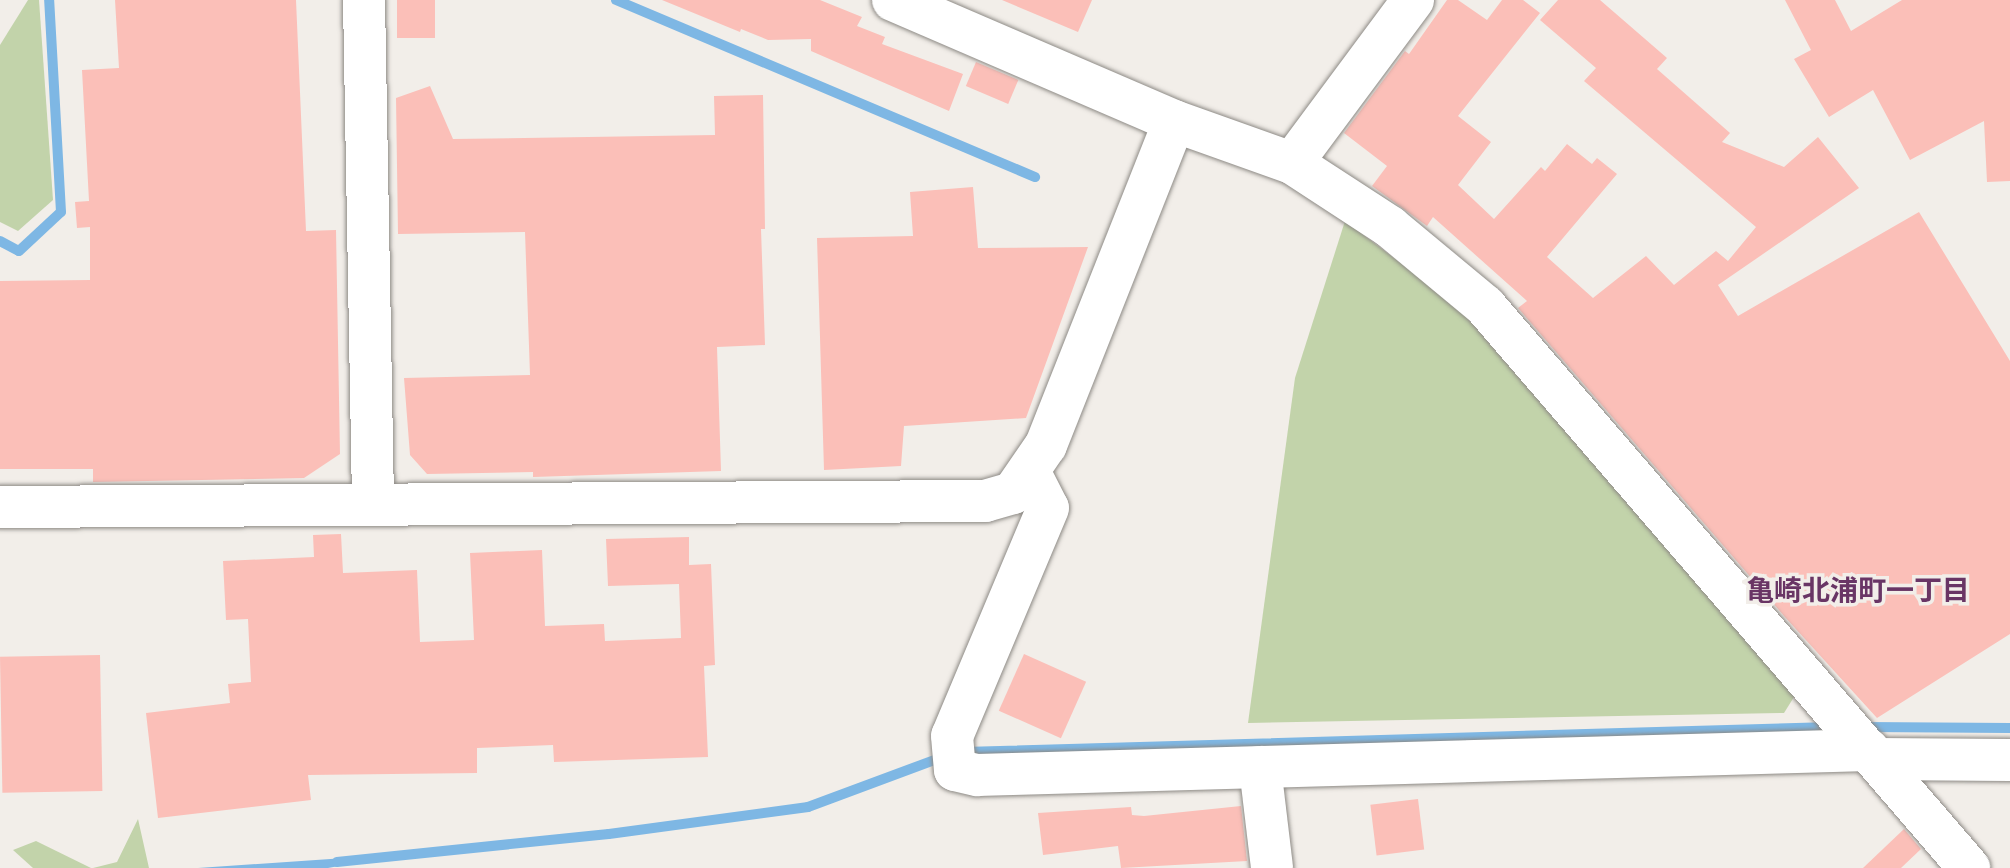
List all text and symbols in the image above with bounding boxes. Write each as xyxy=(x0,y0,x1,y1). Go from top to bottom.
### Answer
district label: 亀崎北浦町一丁目 xyxy=(1746,574,1970,608)

